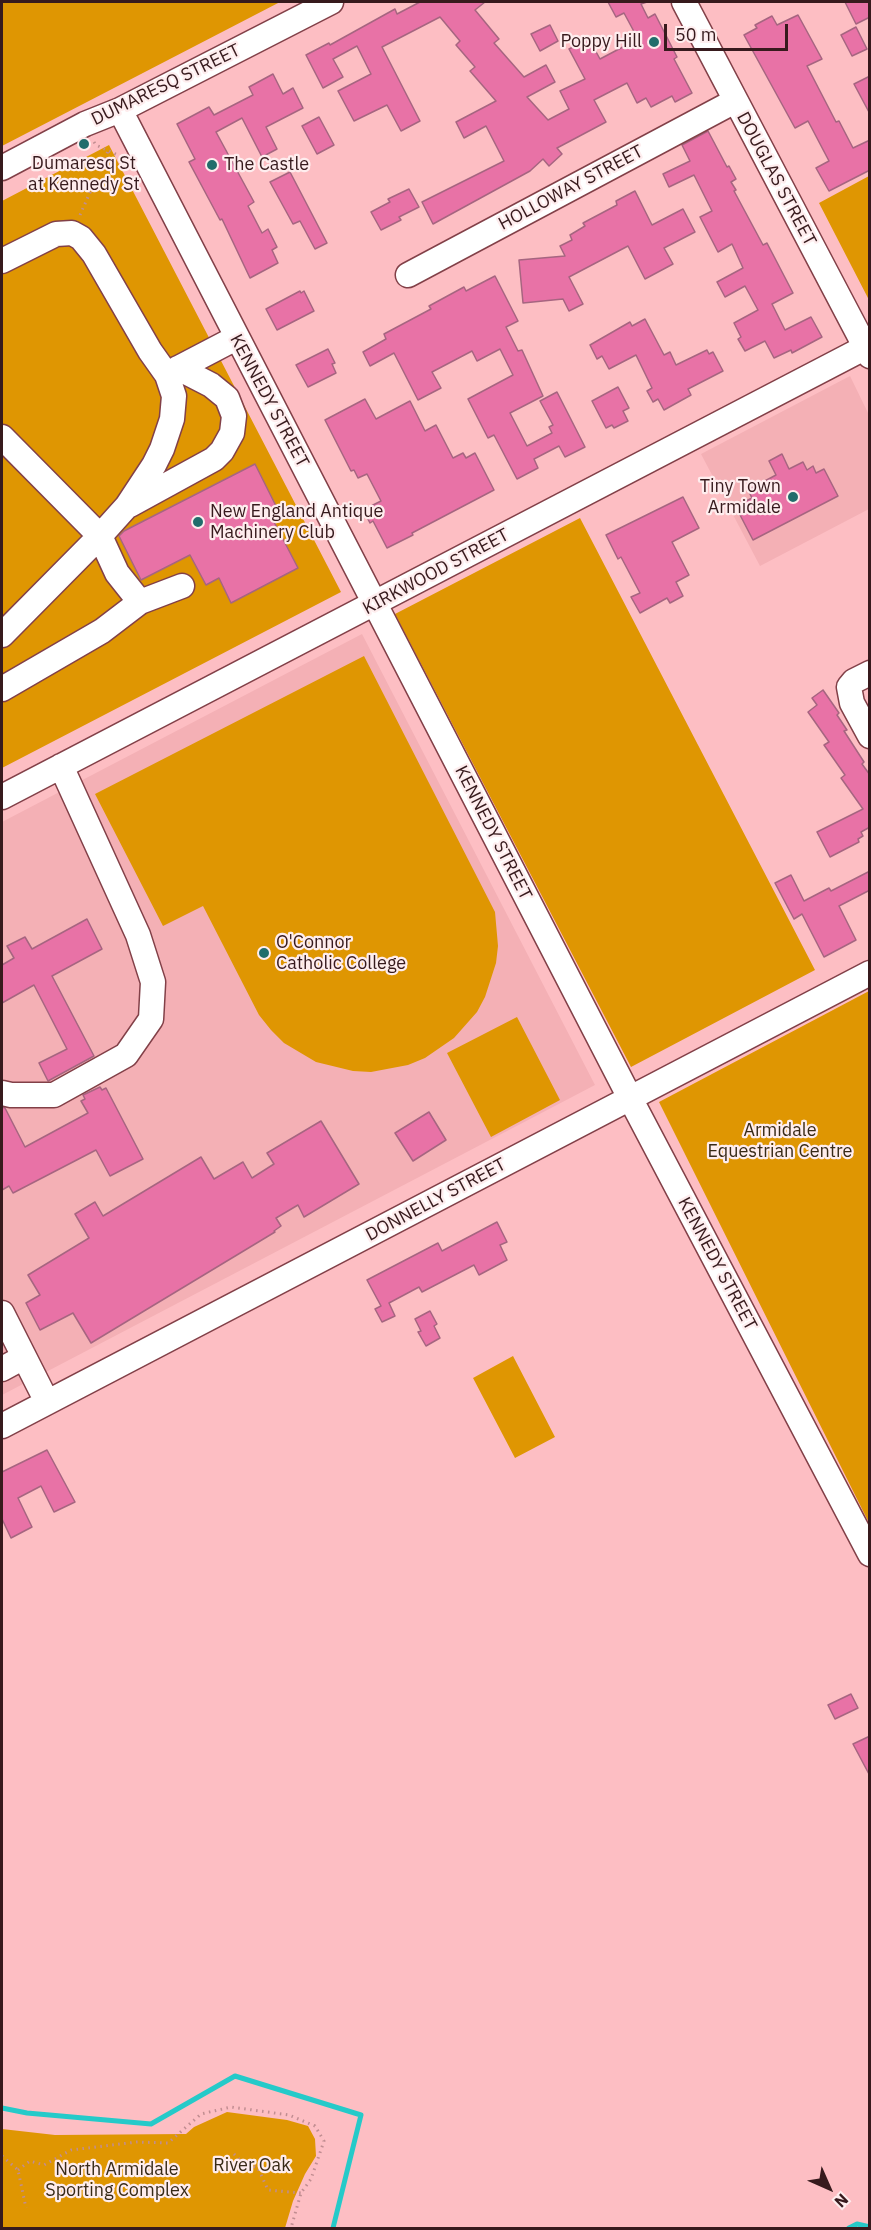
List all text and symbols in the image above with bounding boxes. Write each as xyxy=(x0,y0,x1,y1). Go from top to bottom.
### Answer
scale bar xyxy=(667,12,792,50)
text: 50 m xyxy=(675,23,717,46)
place label: Poppy Hill xyxy=(560,31,642,53)
marker: Poppy Hill xyxy=(647,35,661,49)
street label: DUMARESQ STREET xyxy=(88,40,244,130)
street label: DOUGLAS STREET xyxy=(732,108,820,250)
marker: Dumaresq St at Kennedy St xyxy=(77,137,91,151)
street label: HOLLOWAY STREET xyxy=(495,141,647,235)
place label: Dumaresq St at Kennedy St xyxy=(28,153,140,195)
place label: The Castle xyxy=(224,154,309,176)
marker: The Castle xyxy=(205,158,219,172)
street label: KENNEDY STREET xyxy=(225,331,313,471)
place label: Tiny Town Armidale xyxy=(700,476,781,518)
marker: Tiny Town Armidale xyxy=(786,490,800,504)
place label: New England Antique Machinery Club xyxy=(210,501,383,544)
marker: New England Antique Machinery Club xyxy=(191,515,205,529)
street label: KIRKWOOD STREET xyxy=(359,524,513,620)
street label: KENNEDY STREET xyxy=(450,762,536,904)
place label: O'Connor Catholic College xyxy=(276,932,406,974)
marker: O'Connor Catholic College xyxy=(257,946,271,960)
park label: Armidale Equestrian Centre xyxy=(707,1120,853,1162)
street label: DONNELLY STREET xyxy=(362,1154,510,1246)
street label: KENNEDY STREET xyxy=(673,1194,761,1334)
park label: River Oak xyxy=(213,2155,291,2177)
north arrow xyxy=(799,2158,859,2218)
park label: North Armidale Sporting Complex xyxy=(45,2159,189,2202)
text: N xyxy=(831,2190,853,2212)

